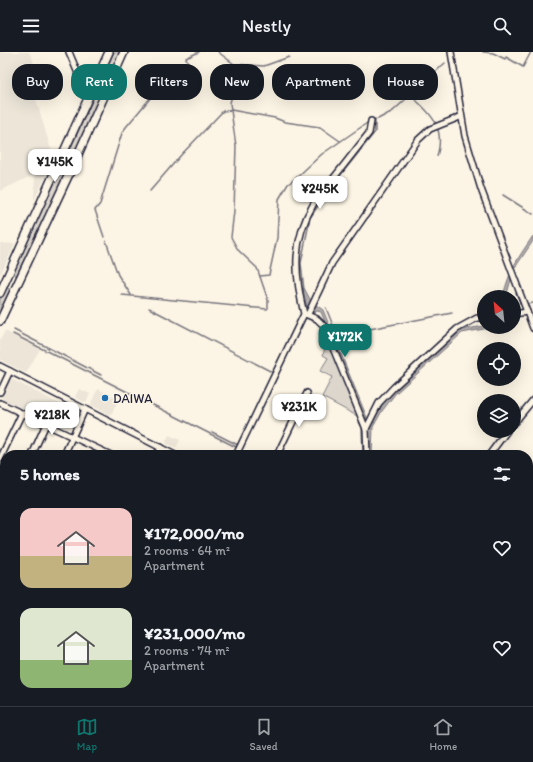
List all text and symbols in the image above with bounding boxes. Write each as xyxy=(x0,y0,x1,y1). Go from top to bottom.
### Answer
icon: menu xyxy=(20,15,42,37)
text: Nestly xyxy=(242,15,291,37)
icon: search xyxy=(491,15,513,37)
chip: Buy xyxy=(12,64,63,100)
chip: Rent xyxy=(71,64,127,100)
chip: Filters xyxy=(135,64,202,100)
chip: New xyxy=(210,64,264,100)
chip: Apartment xyxy=(272,64,365,100)
chip: House xyxy=(373,64,438,100)
pin: ¥145K xyxy=(27,149,83,183)
text: ¥145K xyxy=(37,154,73,169)
pin: ¥245K xyxy=(292,176,348,210)
text: ¥245K xyxy=(301,181,339,196)
north arrow xyxy=(477,290,521,334)
map controls xyxy=(477,290,521,438)
pin: ¥172K xyxy=(317,324,373,358)
text: ¥172K xyxy=(328,329,362,344)
button: locate xyxy=(477,342,521,386)
place label: DAIWA xyxy=(113,391,153,406)
marker: DAIWA xyxy=(100,393,110,403)
pin: ¥231K xyxy=(271,394,327,428)
button: layers xyxy=(477,394,521,438)
text: ¥231K xyxy=(281,399,317,414)
pin: ¥218K xyxy=(24,402,80,436)
text: ¥218K xyxy=(34,407,70,422)
icon: filters xyxy=(491,463,513,485)
text: 5 homes xyxy=(20,464,80,484)
text: ¥172,000/mo xyxy=(144,523,244,543)
icon: home xyxy=(52,524,100,572)
icon: heart xyxy=(491,537,513,559)
text: 2 rooms · 64 m² xyxy=(144,543,230,558)
text: Apartment xyxy=(144,558,205,573)
text: ¥231,000/mo xyxy=(144,623,245,643)
icon: home xyxy=(52,624,100,672)
icon: heart xyxy=(491,637,513,659)
text: 2 rooms · 74 m² xyxy=(144,643,230,658)
text: Apartment xyxy=(144,658,205,673)
tab: Map xyxy=(76,716,98,753)
tab: Saved xyxy=(250,716,278,753)
tab: Home xyxy=(429,716,457,753)

